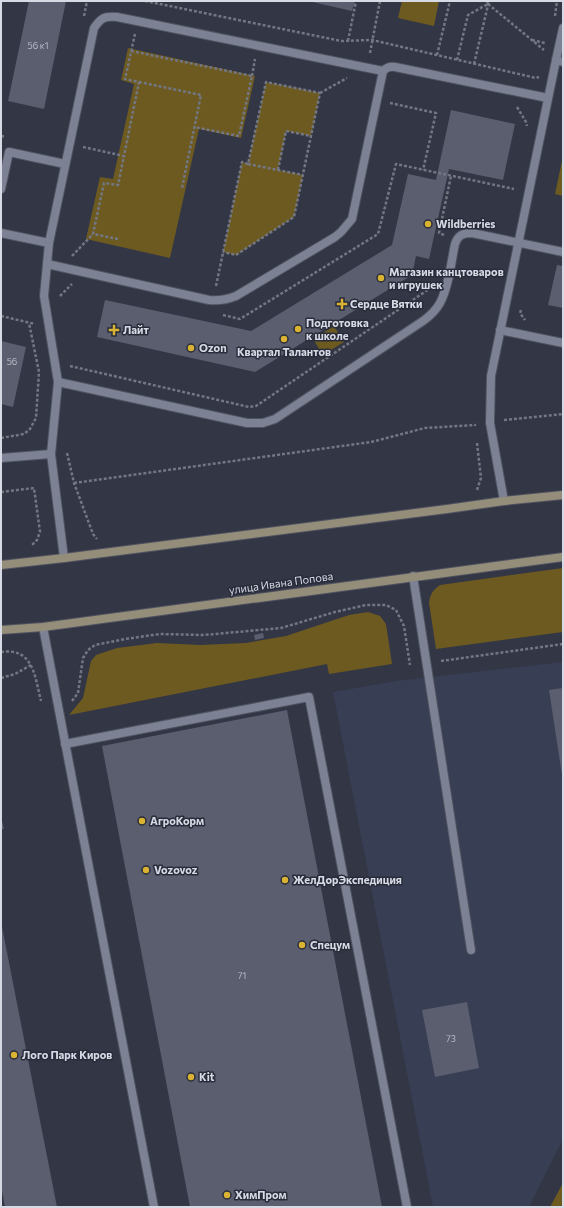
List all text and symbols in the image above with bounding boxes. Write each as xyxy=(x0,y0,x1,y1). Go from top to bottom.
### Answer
house number: 56 к1 xyxy=(27,40,49,51)
place label: Wildberries xyxy=(436,217,495,230)
marker: Wildberries xyxy=(423,219,433,229)
place label: Магазин канцтоваров и игрушек xyxy=(389,265,504,291)
marker: Магазин канцтоваров и игрушек xyxy=(376,273,386,283)
place label: Сердце Вятки xyxy=(350,297,422,310)
marker: Сердце Вятки xyxy=(337,299,347,309)
place label: Подготовка к школе xyxy=(306,316,369,342)
place label: Лайт xyxy=(123,323,149,336)
marker: Лайт xyxy=(108,324,120,336)
marker: Подготовка к школе xyxy=(293,324,303,334)
marker: Квартал Талантов xyxy=(279,334,289,344)
place label: Ozon xyxy=(199,341,227,354)
marker: Ozon xyxy=(186,343,196,353)
place label: Квартал Талантов xyxy=(237,345,331,358)
house number: 56 xyxy=(7,356,17,367)
street label: улица Ивана Попова xyxy=(228,569,334,596)
place label: АгроКорм xyxy=(150,814,204,827)
marker: АгроКорм xyxy=(137,816,147,826)
place label: Vozovoz xyxy=(154,863,198,876)
marker: Vozovoz xyxy=(141,865,151,875)
place label: ЖелДорЭкспедиция xyxy=(293,873,402,886)
marker: ЖелДорЭкспедиция xyxy=(280,875,290,885)
place label: Спецум xyxy=(310,938,350,951)
marker: Спецум xyxy=(297,940,307,950)
house number: 71 xyxy=(238,970,246,981)
house number: 73 xyxy=(446,1033,456,1044)
place label: Лого Парк Киров xyxy=(22,1048,112,1061)
marker: Лого Парк Киров xyxy=(9,1050,19,1060)
place label: Kit xyxy=(199,1070,215,1083)
marker: Kit xyxy=(186,1072,196,1082)
place label: ХимПром xyxy=(235,1188,287,1201)
marker: ХимПром xyxy=(222,1190,232,1200)

